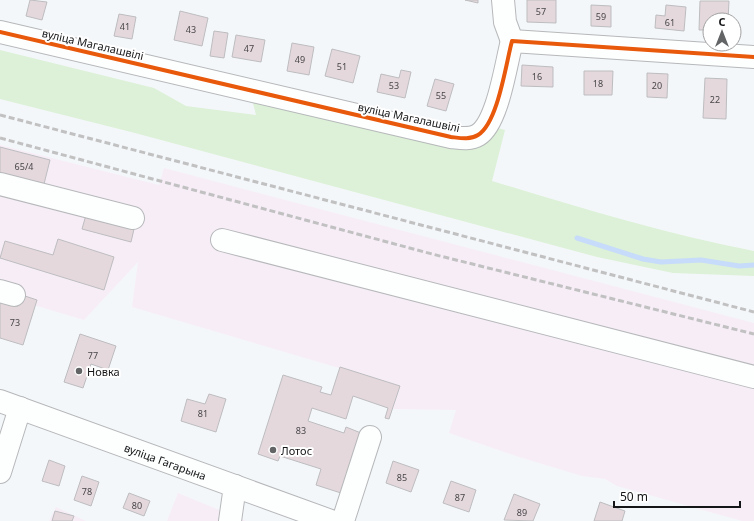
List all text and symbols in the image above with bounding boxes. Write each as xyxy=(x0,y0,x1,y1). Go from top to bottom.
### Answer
house number: 57 xyxy=(536,5,546,18)
house number: 59 xyxy=(596,10,606,23)
north arrow xyxy=(702,12,742,52)
text: С xyxy=(718,14,726,29)
house number: 61 xyxy=(665,16,675,29)
house number: 41 xyxy=(120,20,130,33)
house number: 43 xyxy=(186,23,196,36)
street label: вуліца Магалашвілі xyxy=(41,25,145,63)
house number: 47 xyxy=(244,42,254,55)
house number: 49 xyxy=(295,53,305,66)
house number: 51 xyxy=(337,60,347,73)
house number: 16 xyxy=(532,70,542,83)
house number: 18 xyxy=(593,77,603,90)
house number: 53 xyxy=(389,79,399,92)
house number: 20 xyxy=(652,79,662,92)
house number: 55 xyxy=(436,89,446,102)
house number: 22 xyxy=(710,93,720,106)
street label: вуліца Магалашвілі xyxy=(357,99,461,135)
house number: 65/4 xyxy=(15,160,33,173)
house number: 73 xyxy=(10,316,20,329)
house number: 77 xyxy=(88,349,98,362)
place label: Новка xyxy=(87,364,120,379)
marker: Новка xyxy=(74,366,84,376)
house number: 81 xyxy=(198,407,208,420)
house number: 83 xyxy=(296,424,306,437)
street label: вуліца Гагарына xyxy=(122,439,209,483)
place label: Лотос xyxy=(281,443,312,458)
marker: Лотос xyxy=(268,445,278,455)
house number: 85 xyxy=(397,471,407,484)
scale bar xyxy=(614,483,740,509)
house number: 78 xyxy=(82,485,92,498)
text: 50 m xyxy=(620,488,648,505)
house number: 87 xyxy=(455,491,465,504)
house number: 80 xyxy=(132,499,142,512)
house number: 89 xyxy=(517,506,527,519)

